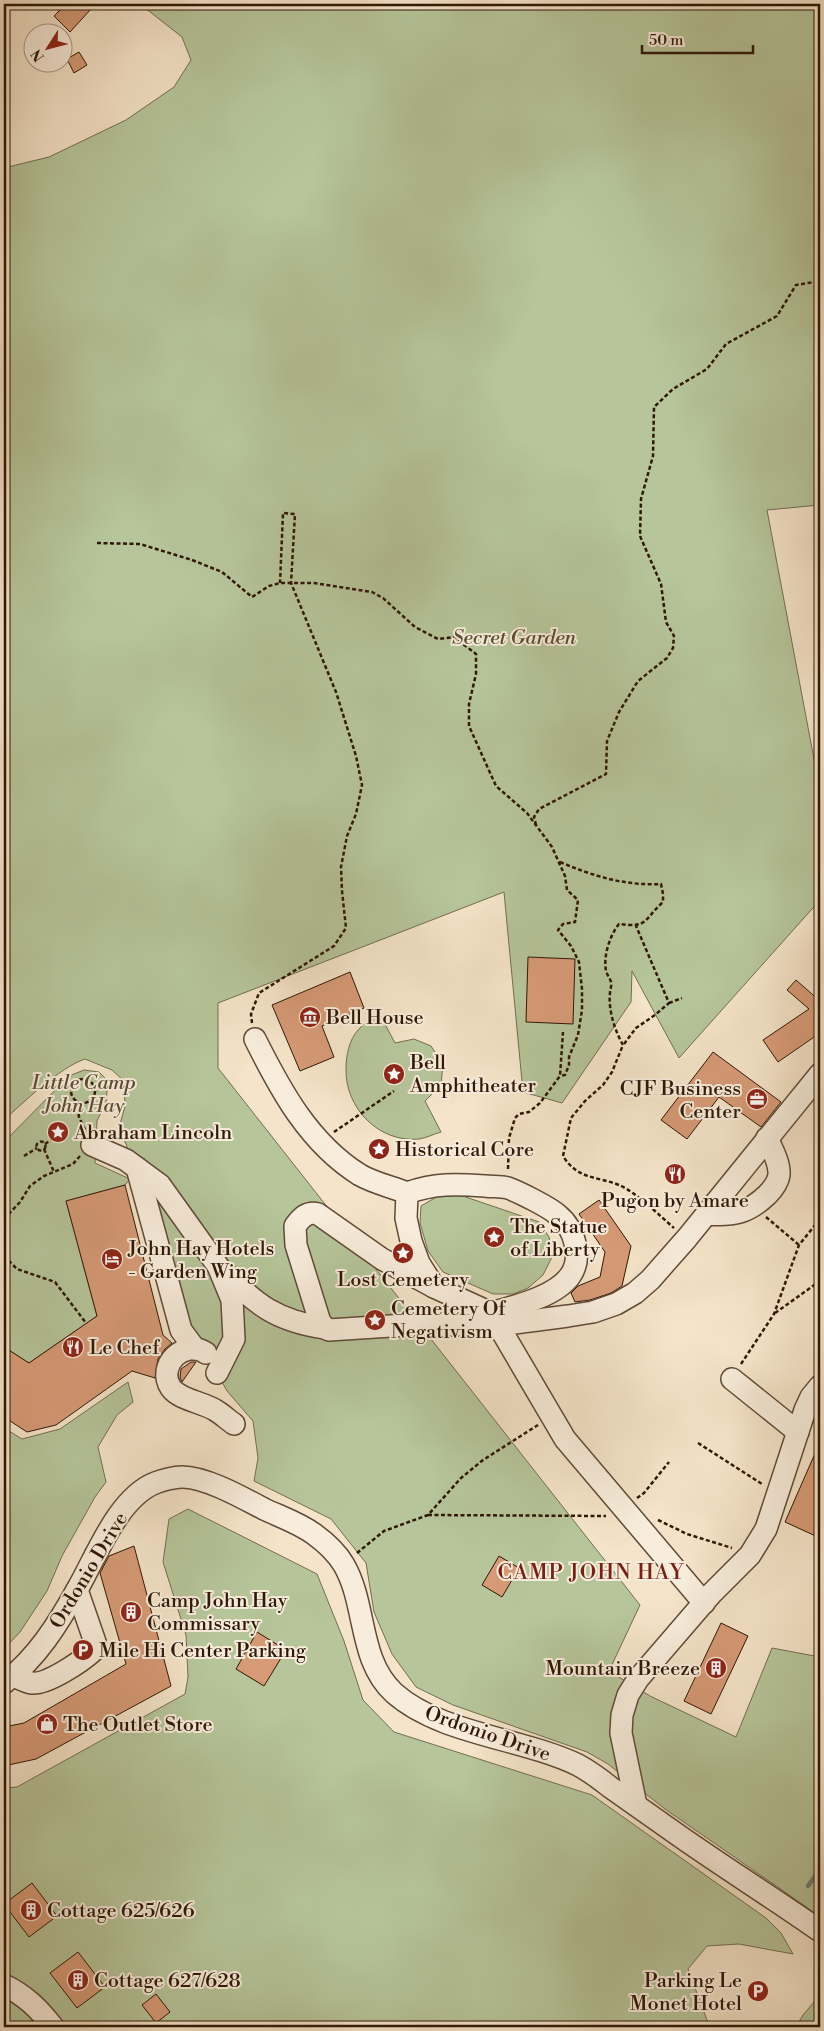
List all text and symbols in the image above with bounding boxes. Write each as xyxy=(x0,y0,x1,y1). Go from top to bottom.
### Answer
north arrow xyxy=(22,22,72,72)
scale bar xyxy=(642,22,753,54)
text: 50 m xyxy=(649,31,683,50)
text: N xyxy=(28,45,49,65)
park label: Secret Garden xyxy=(452,626,577,651)
museum icon: Bell House xyxy=(298,1005,322,1029)
place label: Bell House xyxy=(325,1006,424,1031)
place label: Bell Amphitheater xyxy=(409,1051,536,1099)
place icon: Bell Amphitheater xyxy=(382,1062,406,1086)
park label: Little Camp John Hay xyxy=(31,1071,136,1119)
place label: CJF Business Center xyxy=(620,1077,741,1125)
office icon: CJF Business Center xyxy=(745,1087,769,1111)
place icon: Abraham Lincoln xyxy=(46,1120,70,1144)
place label: Abraham Lincoln xyxy=(73,1121,232,1146)
place icon: Historical Core xyxy=(367,1137,391,1161)
place label: Historical Core xyxy=(395,1138,534,1163)
restaurant icon: Pugon by Amare xyxy=(663,1162,687,1186)
place label: Pugon by Amare xyxy=(601,1189,749,1214)
place label: The Statue of Liberty xyxy=(510,1215,607,1263)
place icon: The Statue of Liberty xyxy=(482,1225,506,1249)
place label: John Hay Hotels - Garden Wing xyxy=(127,1237,274,1285)
place icon: Lost Cemetery xyxy=(391,1241,415,1265)
hotel icon: John Hay Hotels - Garden Wing xyxy=(100,1247,124,1271)
place label: Lost Cemetery xyxy=(337,1268,469,1293)
place label: Cemetery Of Negativism xyxy=(391,1297,506,1345)
place icon: Cemetery Of Negativism xyxy=(363,1308,387,1332)
restaurant icon: Le Chef xyxy=(61,1335,85,1359)
place label: Le Chef xyxy=(89,1336,160,1361)
street label: Ordonio Drive xyxy=(45,1508,134,1634)
district label: CAMP JOHN HAY xyxy=(497,1560,685,1586)
place label: Camp John Hay Commissary xyxy=(147,1589,288,1637)
building icon: Camp John Hay Commissary xyxy=(119,1600,143,1624)
parking icon: Mile Hi Center Parking xyxy=(71,1638,95,1662)
place label: Mile Hi Center Parking xyxy=(99,1639,307,1664)
building icon: Mountain Breeze xyxy=(704,1656,728,1680)
place label: Mountain Breeze xyxy=(545,1657,700,1682)
street label: Ordonio Drive xyxy=(421,1701,554,1768)
shop icon: The Outlet Store xyxy=(35,1712,59,1736)
place label: The Outlet Store xyxy=(63,1713,213,1738)
building icon: Cottage 625/626 xyxy=(19,1898,43,1922)
place label: Cottage 625/626 xyxy=(47,1899,195,1924)
building icon: Cottage 627/628 xyxy=(66,1968,90,1992)
place label: Cottage 627/628 xyxy=(94,1969,241,1994)
place label: Parking Le Monet Hotel xyxy=(630,1969,742,2017)
parking icon: Parking Le Monet Hotel xyxy=(746,1979,770,2003)

